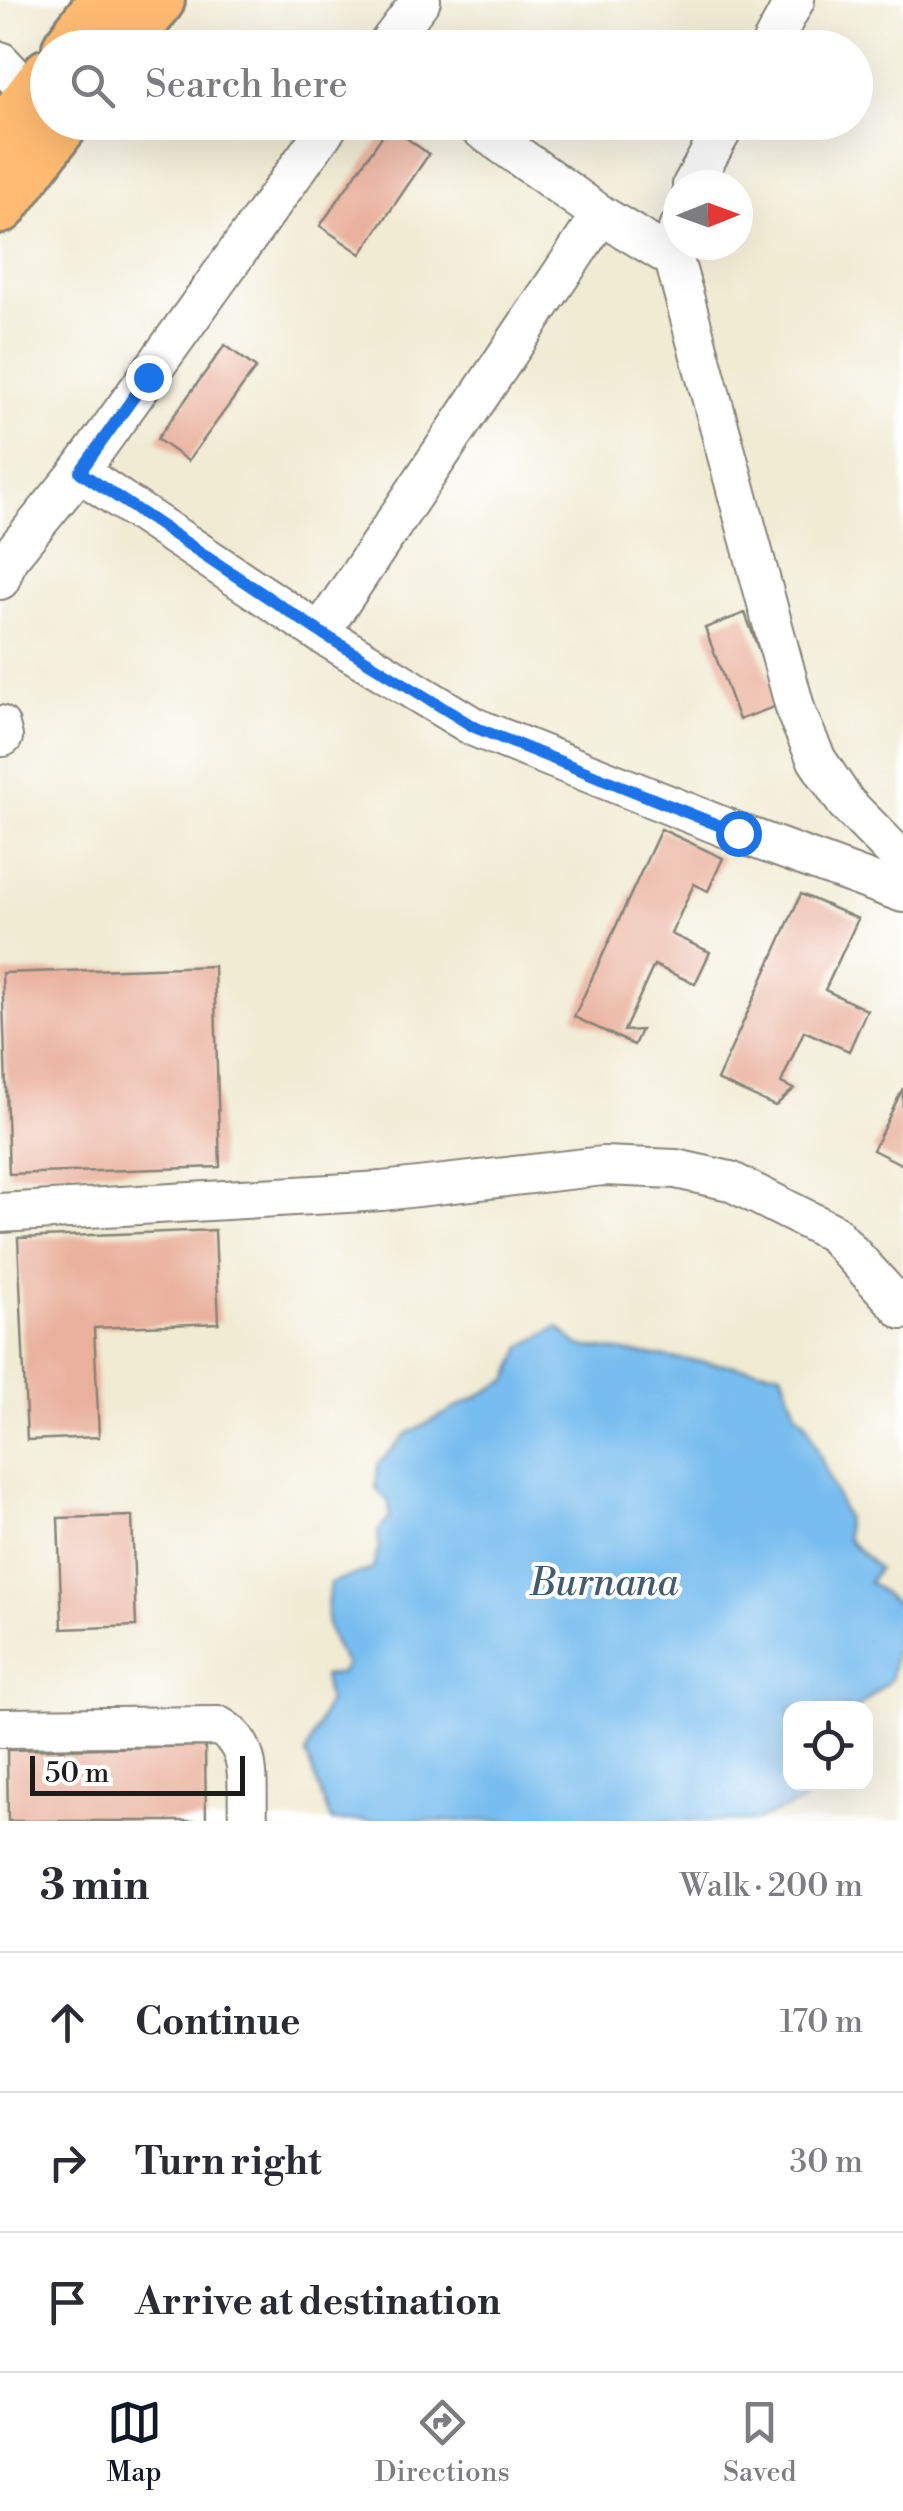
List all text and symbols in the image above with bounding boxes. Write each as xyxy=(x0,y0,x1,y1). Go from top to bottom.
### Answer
search box xyxy=(30,30,873,140)
icon: search xyxy=(65,58,120,113)
text: Search here xyxy=(145,62,348,109)
north arrow xyxy=(663,170,753,260)
route end xyxy=(126,355,172,401)
route start xyxy=(716,811,762,857)
water label: Burnana xyxy=(529,1560,679,1607)
map controls xyxy=(783,1701,873,1791)
button: locate xyxy=(783,1701,873,1791)
scale bar xyxy=(30,1751,245,1796)
text: 50 m xyxy=(45,1756,109,1791)
text: 3 min xyxy=(40,1860,149,1913)
text: Walk · 200 m xyxy=(680,1866,863,1906)
icon: ahead xyxy=(40,1995,95,2050)
text: Continue xyxy=(135,1999,300,2046)
text: 170 m xyxy=(780,2002,863,2042)
icon: right xyxy=(40,2135,95,2190)
text: Turn right xyxy=(135,2139,321,2186)
text: 30 m xyxy=(789,2142,863,2182)
icon: arrive xyxy=(40,2275,95,2330)
text: Arrive at destination xyxy=(135,2279,501,2326)
tab: Map xyxy=(107,2395,162,2490)
tab: Directions xyxy=(375,2395,510,2490)
tab: Saved xyxy=(723,2395,796,2490)

